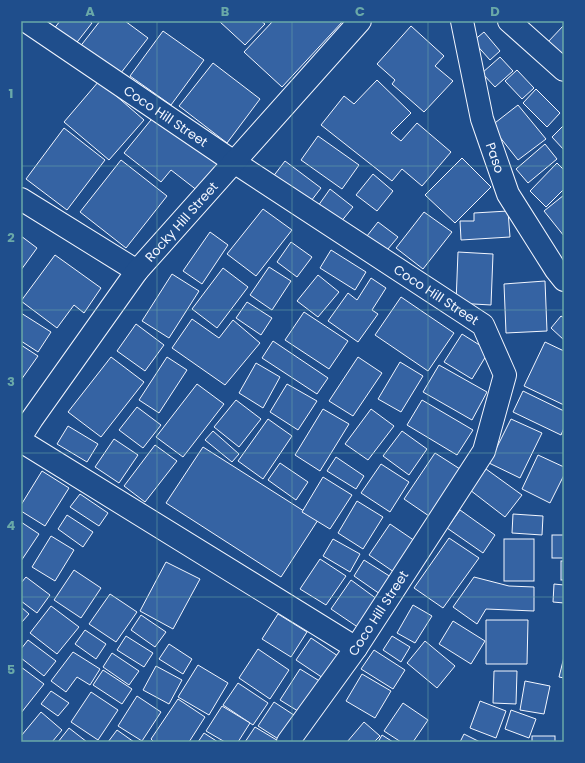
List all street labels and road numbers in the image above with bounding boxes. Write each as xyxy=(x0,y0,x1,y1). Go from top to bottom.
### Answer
street label: Coco Hill Street xyxy=(120,81,212,152)
street label: Paso xyxy=(481,140,509,176)
street label: Rocky Hill Street xyxy=(141,177,223,266)
street label: Coco Hill Street xyxy=(390,260,483,330)
street label: Coco Hill Street xyxy=(344,567,413,660)

